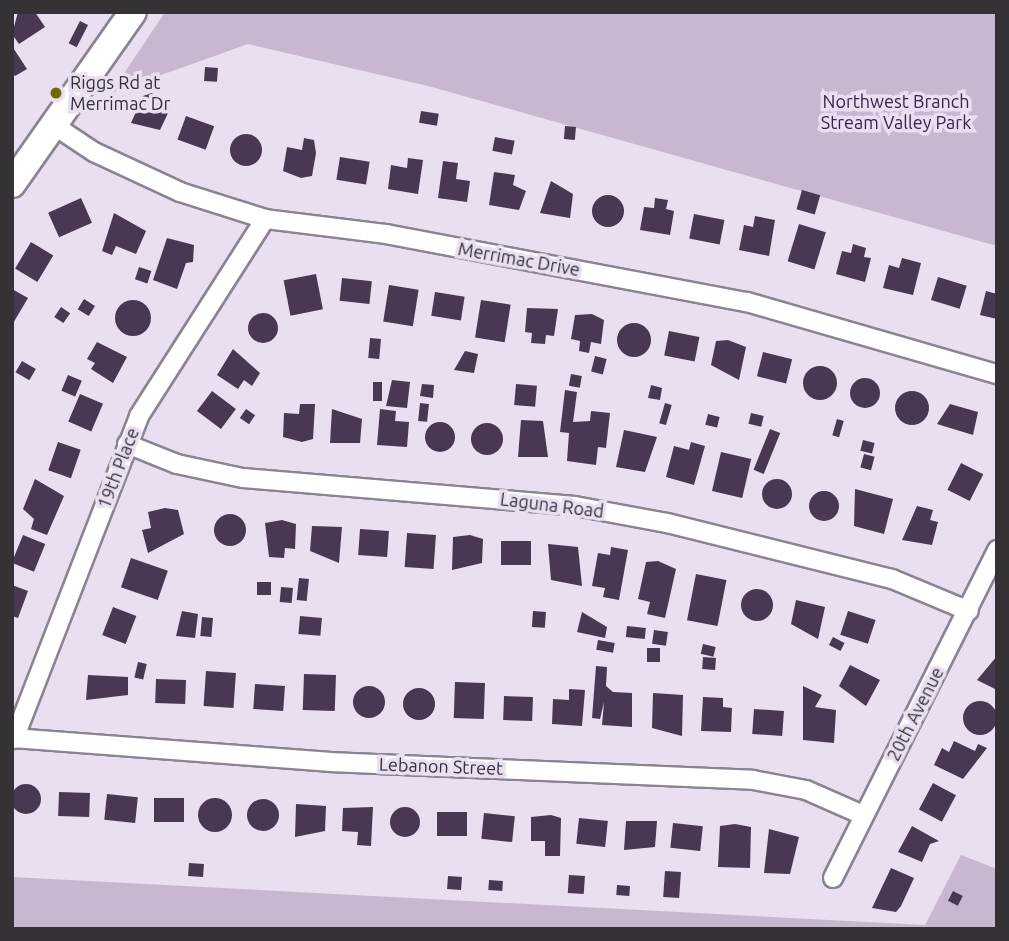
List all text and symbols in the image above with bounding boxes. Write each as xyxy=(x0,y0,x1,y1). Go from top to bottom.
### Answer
place label: Riggs Rd at Merrimac Dr xyxy=(70,72,170,114)
marker: Riggs Rd at Merrimac Dr xyxy=(48,85,64,101)
park label: Northwest Branch Stream Valley Park xyxy=(821,91,971,134)
street label: Merrimac Drive xyxy=(456,238,582,280)
street label: 19th Place xyxy=(93,425,143,511)
street label: Laguna Road xyxy=(499,488,605,522)
street label: 20th Avenue xyxy=(882,663,948,765)
street label: Lebanon Street xyxy=(378,753,504,779)

